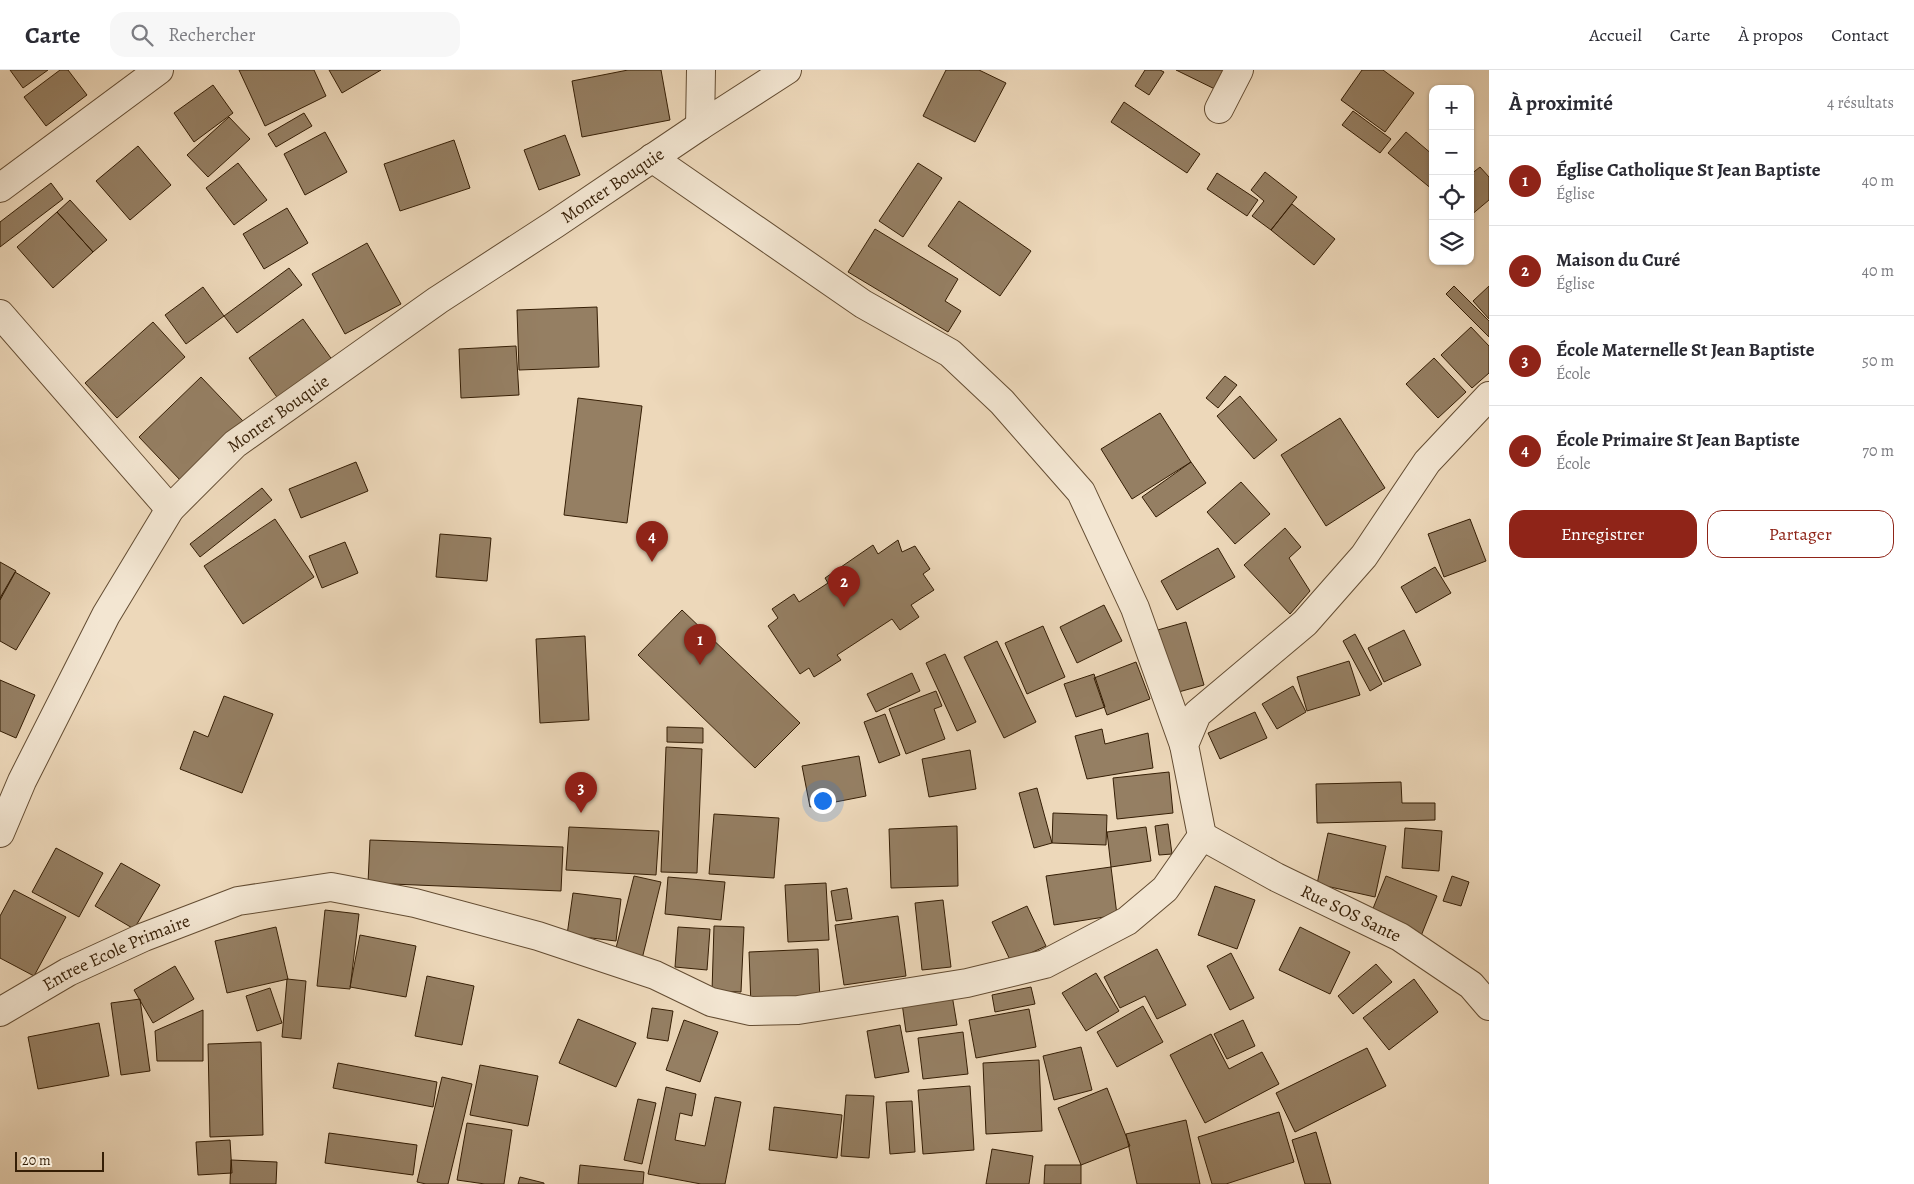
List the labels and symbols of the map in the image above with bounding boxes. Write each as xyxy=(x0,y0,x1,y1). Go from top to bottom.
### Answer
street label: Monter Bouquie xyxy=(556,142,669,229)
street label: Monter Bouquie xyxy=(222,369,334,458)
pin: 4 xyxy=(636,521,668,562)
pin: 2 xyxy=(828,566,860,607)
pin: 1 xyxy=(684,624,716,665)
pin: 3 xyxy=(565,772,597,813)
your location xyxy=(810,788,836,814)
street label: Rue SOS Sante xyxy=(1297,879,1405,948)
street label: Entree Ecole Primaire xyxy=(38,908,194,996)
scale bar xyxy=(15,1149,104,1172)

